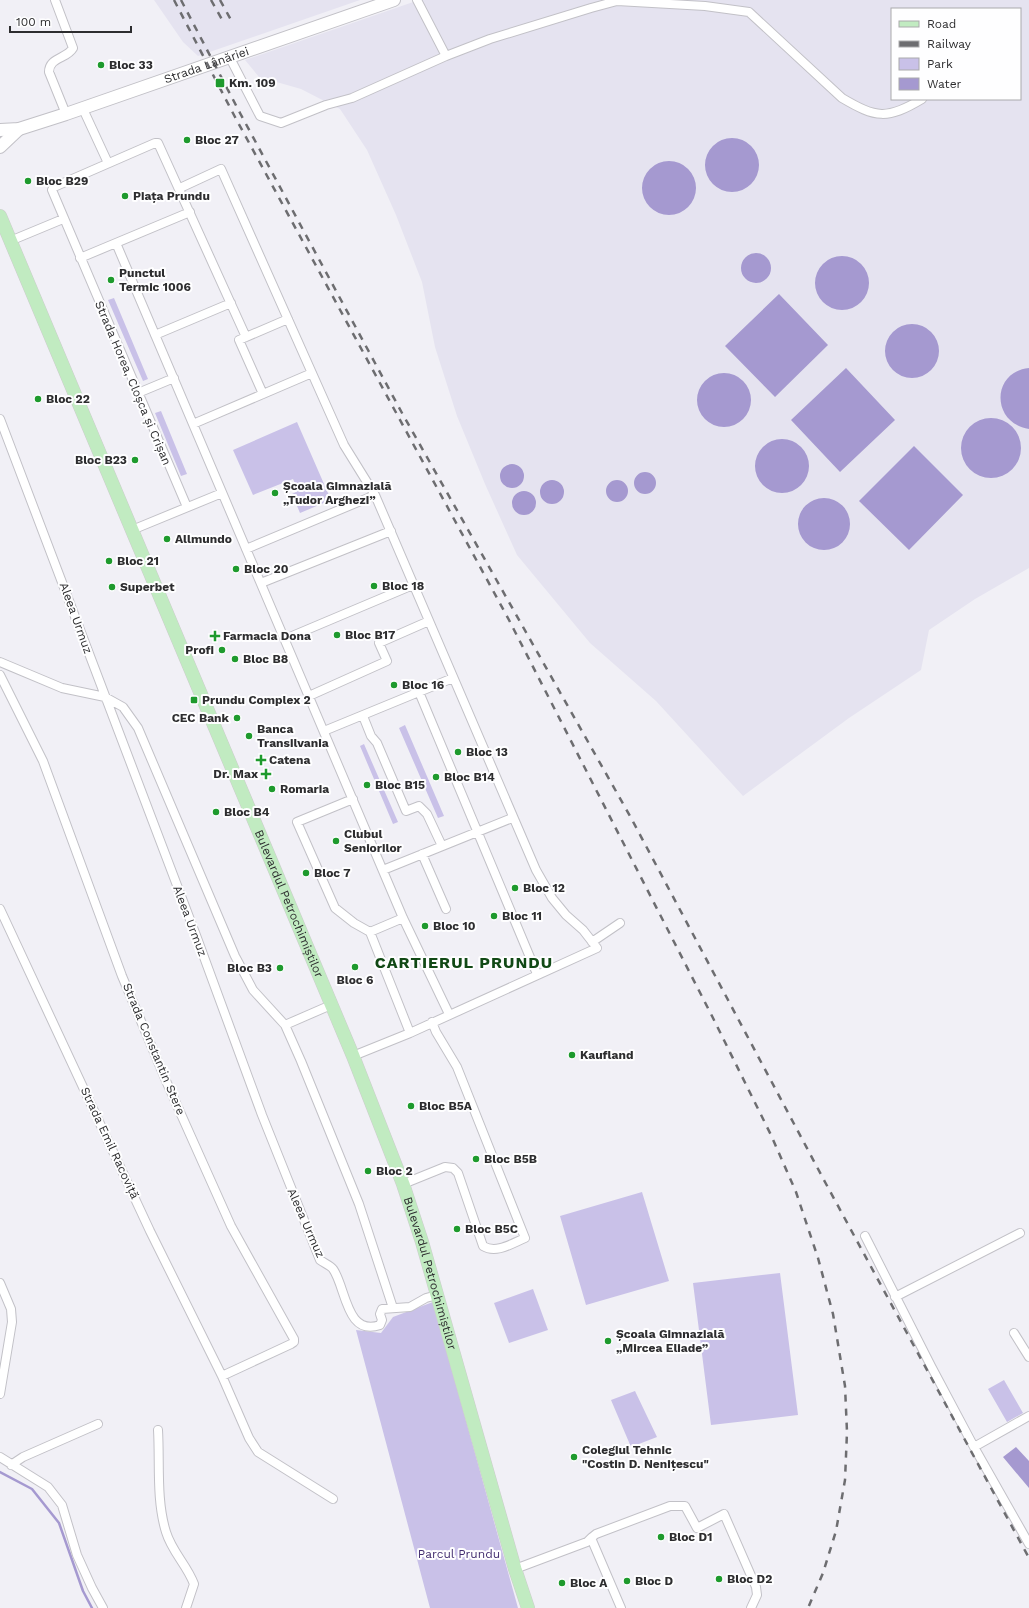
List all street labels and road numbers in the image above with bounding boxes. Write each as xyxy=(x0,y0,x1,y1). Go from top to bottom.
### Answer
street label: Strada Lânăriei xyxy=(162,44,251,86)
street label: Strada Horea, Cloșca și Crișan xyxy=(92,299,174,467)
street label: Aleea Urmuz xyxy=(57,581,95,655)
street label: Bulevardul Petrochimiștilor xyxy=(252,828,326,980)
street label: Aleea Urmuz xyxy=(170,884,210,958)
street label: Strada Constantin Stere xyxy=(120,981,188,1117)
street label: Strada Emil Racoviță xyxy=(78,1085,142,1201)
street label: Aleea Urmuz xyxy=(284,1186,328,1260)
street label: Bulevardul Petrochimiștilor xyxy=(401,1195,459,1352)

